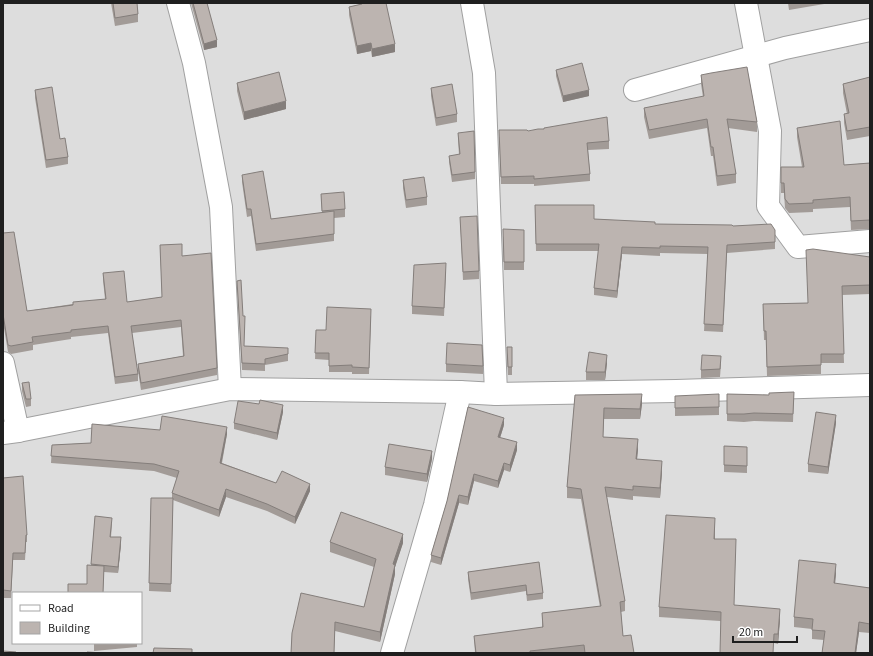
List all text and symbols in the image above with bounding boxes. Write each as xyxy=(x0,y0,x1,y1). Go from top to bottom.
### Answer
legend xyxy=(12,592,142,644)
text: Road xyxy=(48,600,74,617)
scale bar xyxy=(733,618,797,644)
text: Building xyxy=(48,620,90,637)
text: 20 m xyxy=(739,624,763,641)

